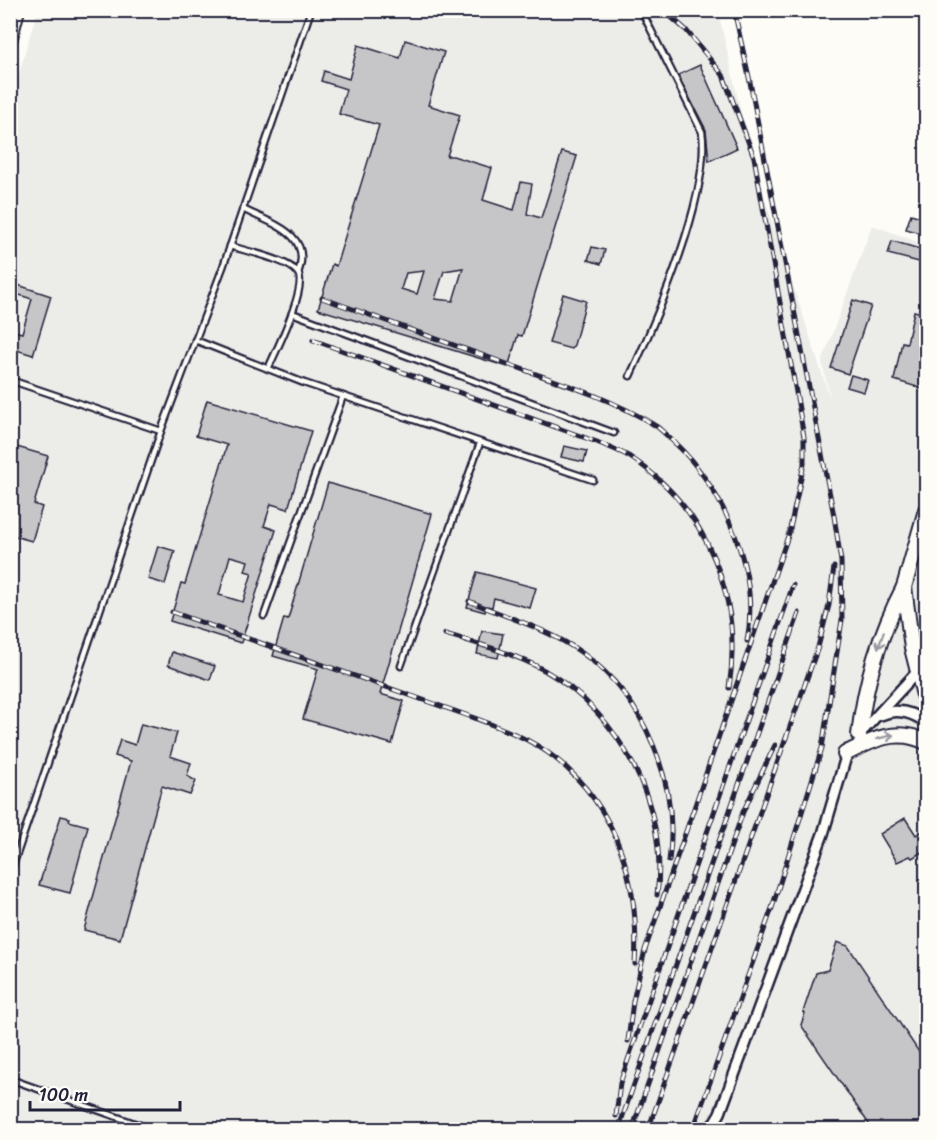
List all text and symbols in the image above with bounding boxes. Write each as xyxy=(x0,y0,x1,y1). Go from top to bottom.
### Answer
one-way arrow xyxy=(875,630,886,649)
one-way arrow xyxy=(875,731,894,743)
scale bar xyxy=(30,1074,180,1112)
text: 100 m xyxy=(39,1079,88,1111)

